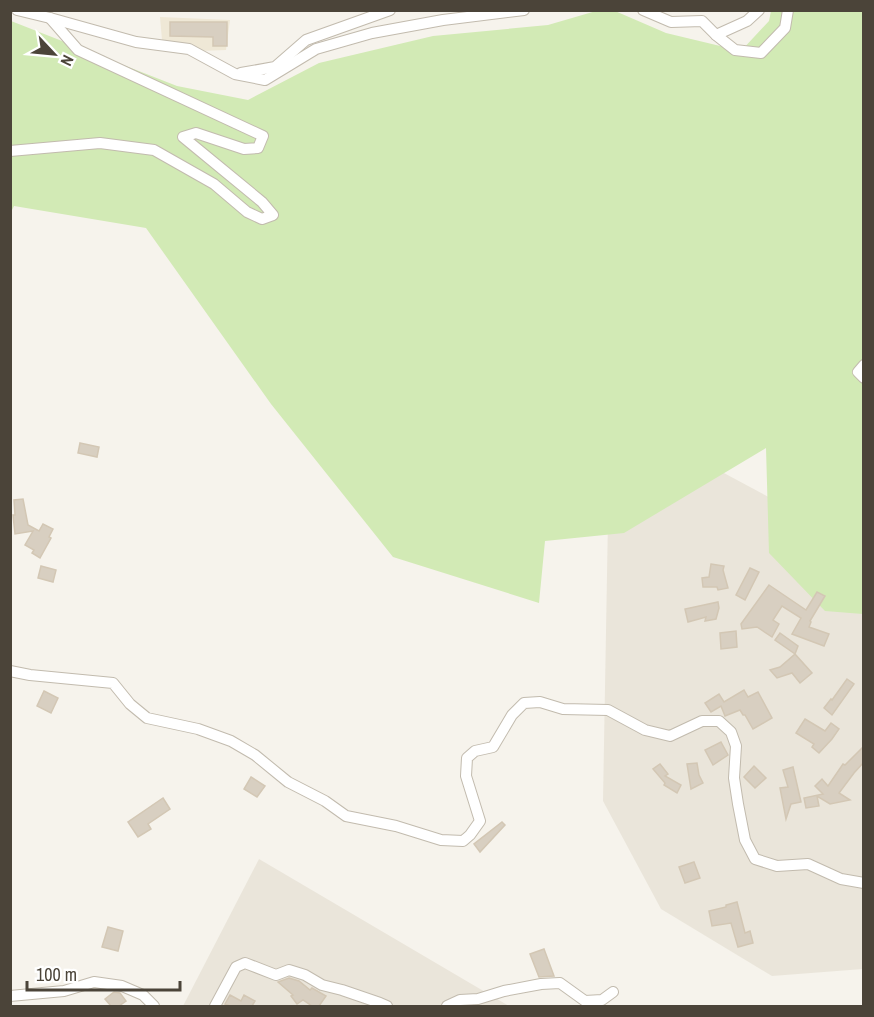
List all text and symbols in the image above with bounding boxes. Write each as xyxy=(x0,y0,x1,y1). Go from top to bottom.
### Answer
north arrow xyxy=(24,24,84,84)
text: N xyxy=(56,51,79,70)
scale bar xyxy=(27,954,180,992)
text: 100 m xyxy=(36,962,77,987)

